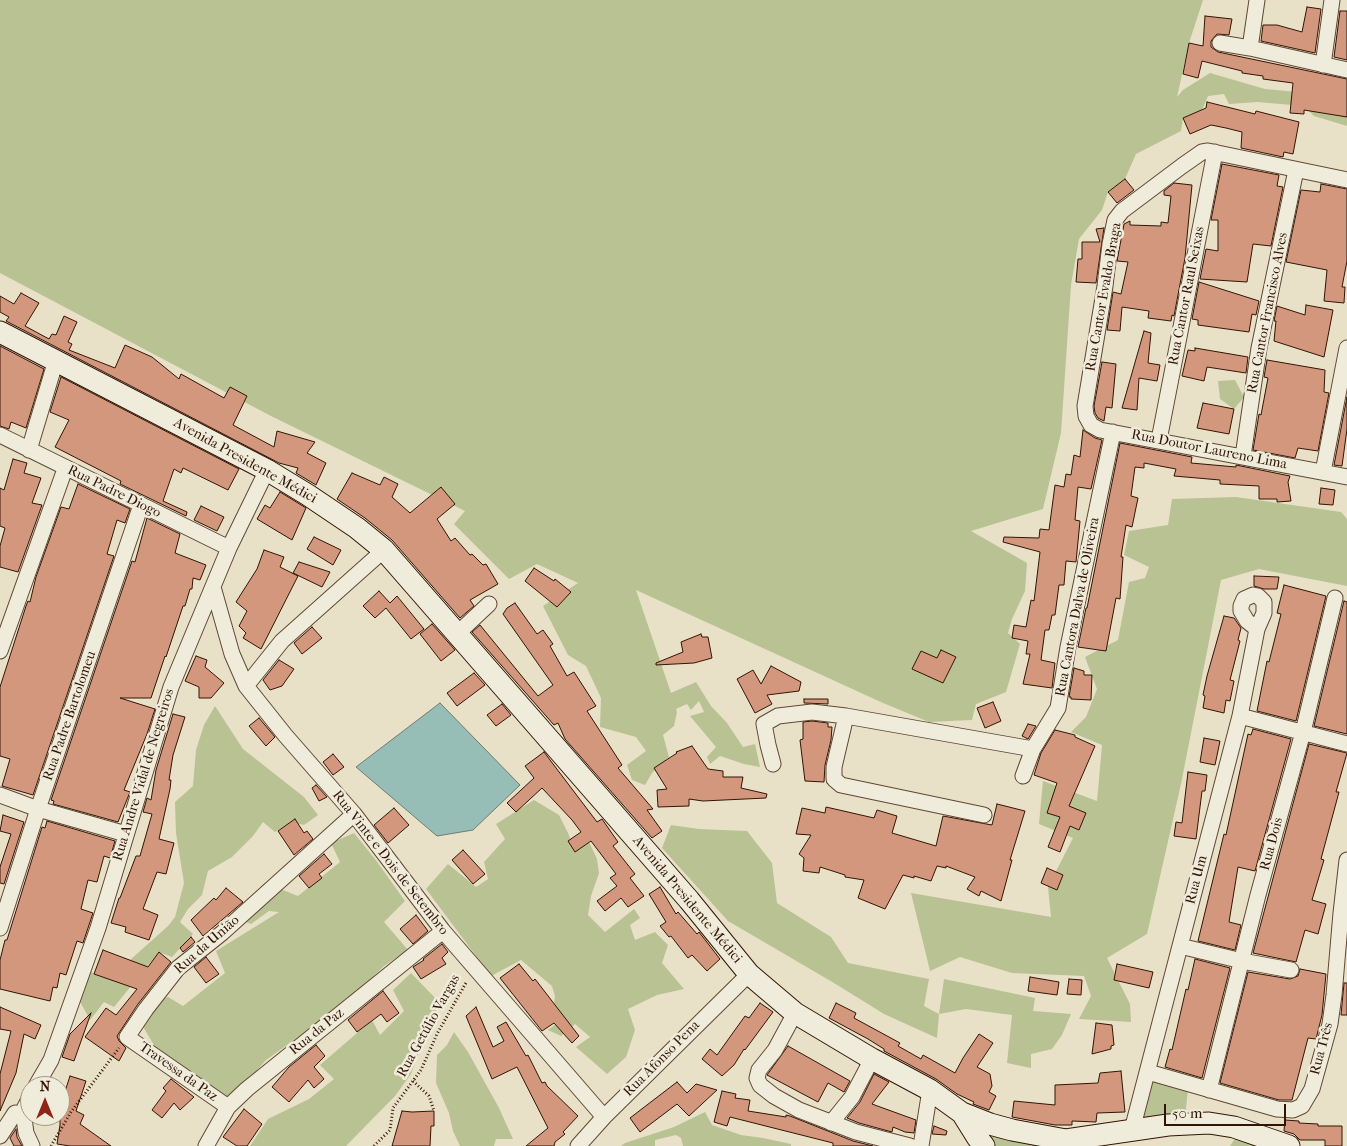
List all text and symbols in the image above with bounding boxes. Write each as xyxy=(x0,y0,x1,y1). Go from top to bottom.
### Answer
street label: Rua Cantor Evaldo Braga xyxy=(1083,221,1125,373)
street label: Rua Cantor Raul Seixas xyxy=(1165,225,1209,367)
street label: Rua Cantor Francisco Alves xyxy=(1244,231,1292,395)
street label: Avenida Presidente Médici xyxy=(170,415,320,507)
street label: Rua Doutor Laureno Lima xyxy=(1130,427,1288,473)
street label: Rua Padre Diogo xyxy=(65,462,163,522)
street label: Rua Cantora Dalva de Oliveira xyxy=(1052,516,1104,698)
street label: Rua Padre Bartolomeu xyxy=(40,649,100,783)
street label: Rua Andre Vidal de Negreiros xyxy=(110,687,178,863)
street label: Rua Vinte e Dois de Setembro xyxy=(328,787,452,939)
street label: Rua Dois xyxy=(1257,816,1287,872)
street label: Avenida Presidente Médici xyxy=(629,833,745,967)
street label: Rua Um xyxy=(1182,854,1212,906)
street label: Rua da União xyxy=(171,912,243,978)
street label: Rua Getúlio Vargas xyxy=(394,972,464,1080)
street label: Rua da Paz xyxy=(286,1005,348,1059)
street label: Rua Afonso Pena xyxy=(620,1017,704,1101)
street label: Rua Três xyxy=(1307,1021,1337,1077)
street label: Travessa da Paz xyxy=(135,1039,221,1105)
north arrow xyxy=(20,1076,70,1126)
text: N xyxy=(40,1078,50,1095)
scale bar xyxy=(1167,1094,1290,1126)
text: 50 m xyxy=(1172,1104,1202,1122)

